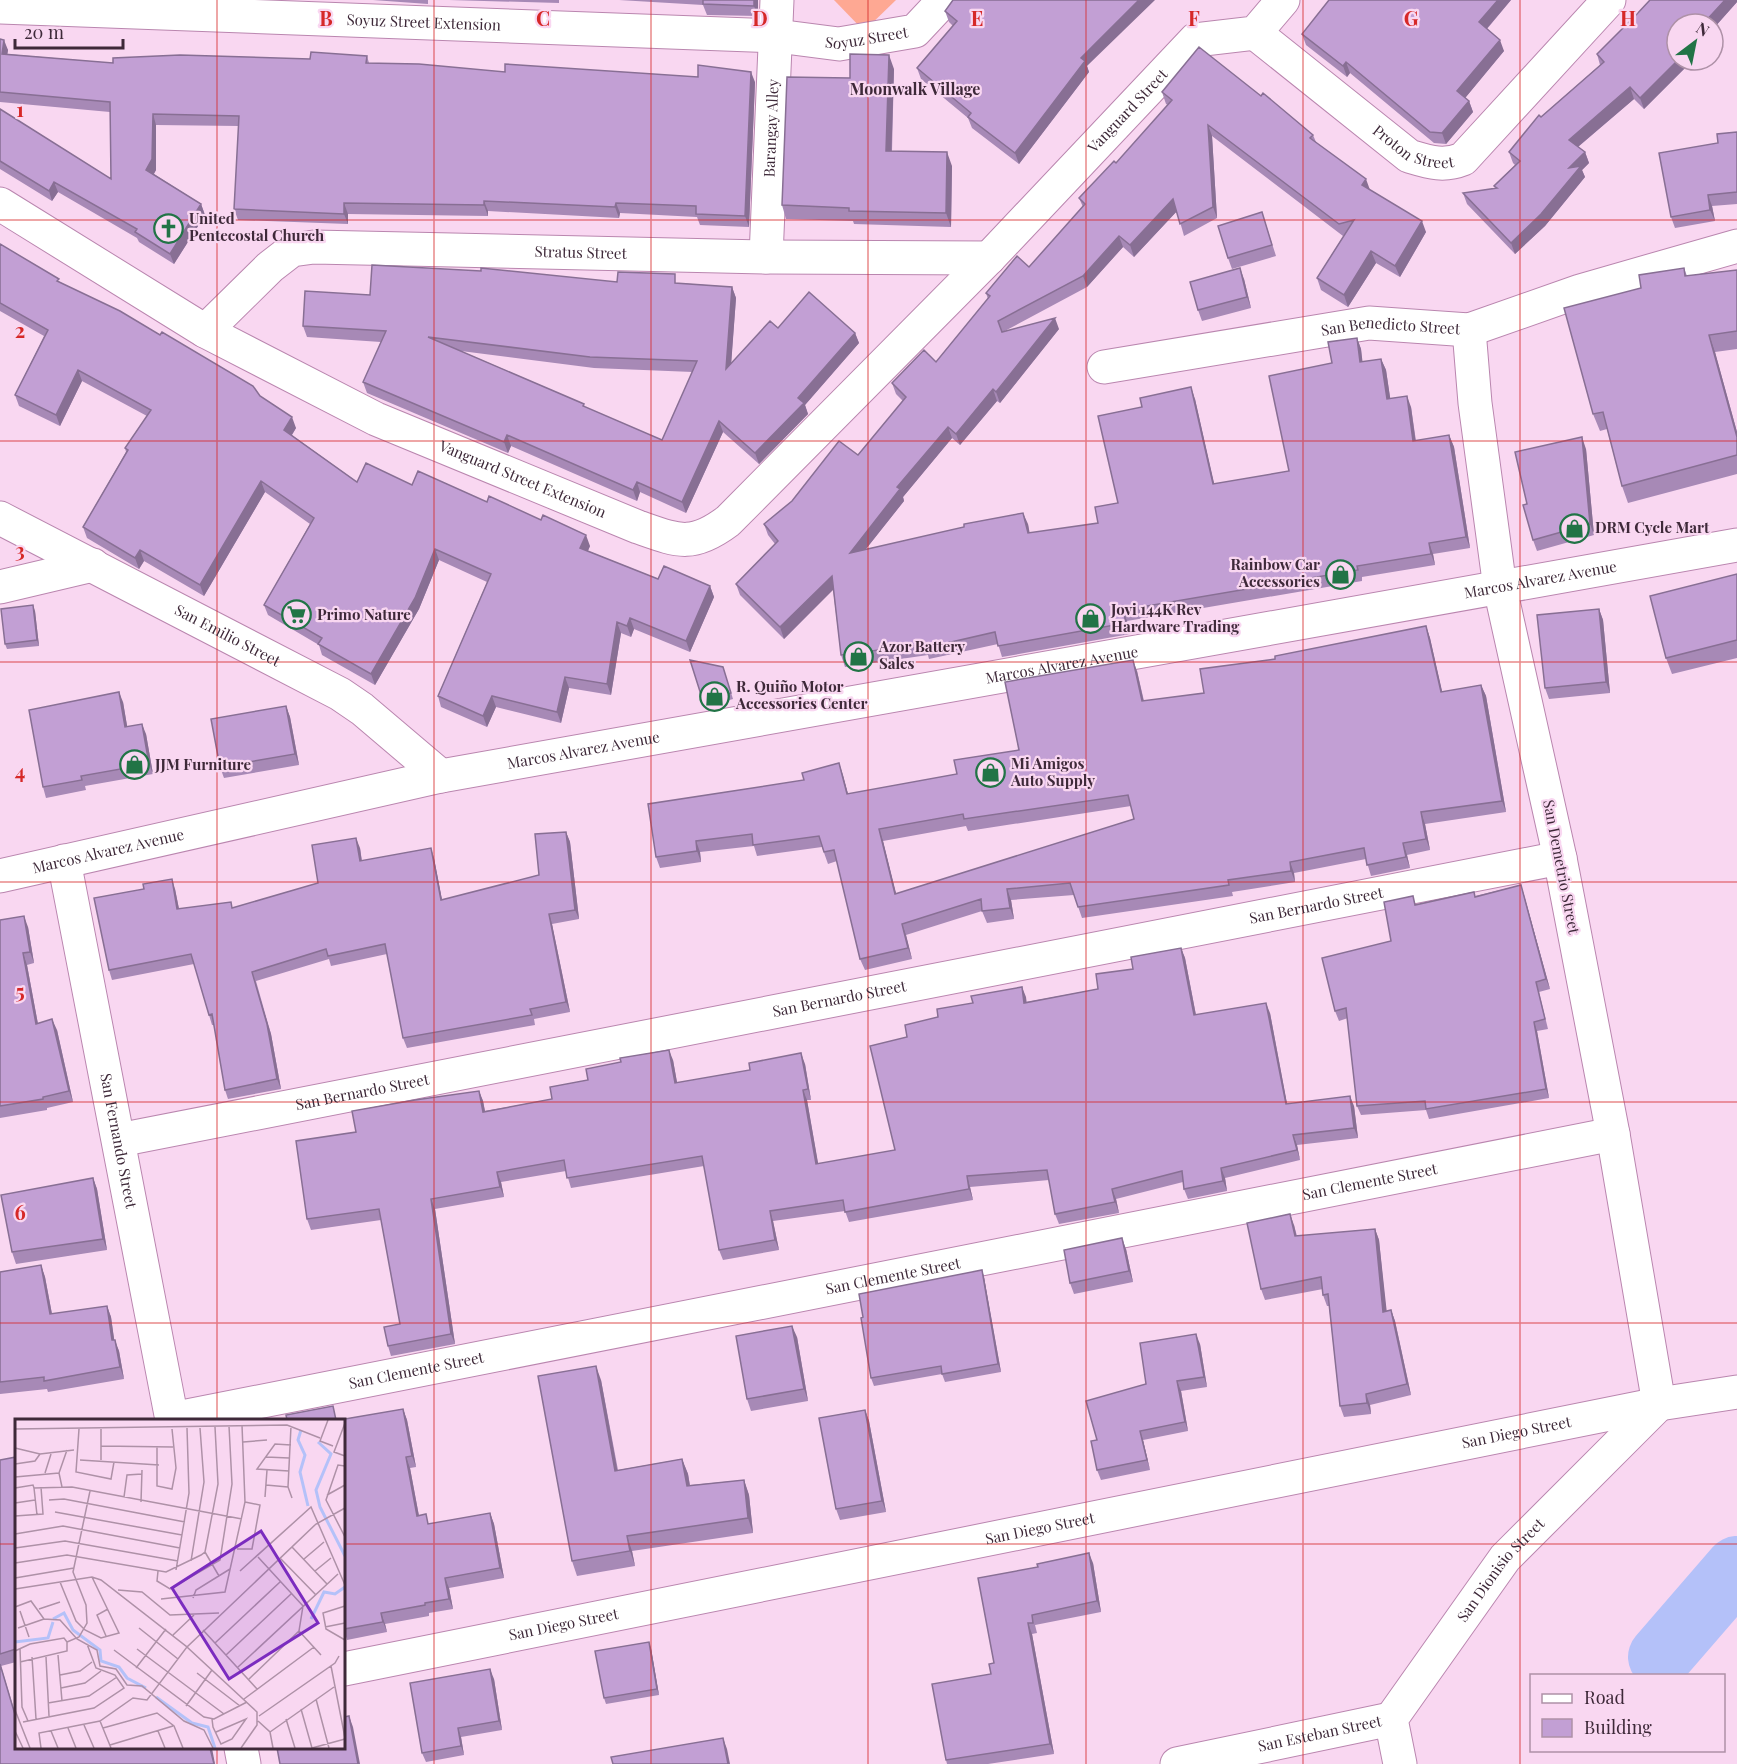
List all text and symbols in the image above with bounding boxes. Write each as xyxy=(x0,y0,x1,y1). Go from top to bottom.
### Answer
text: B xyxy=(319,4,333,31)
text: C xyxy=(536,4,550,31)
text: D xyxy=(752,4,768,31)
text: E xyxy=(971,4,983,31)
text: F xyxy=(1188,4,1200,31)
text: G xyxy=(1404,4,1419,31)
text: H xyxy=(1620,4,1636,31)
street label: Soyuz Street Extension xyxy=(346,9,501,35)
scale bar xyxy=(15,12,123,50)
north arrow xyxy=(1665,12,1725,72)
text: N xyxy=(1693,17,1714,41)
text: 20 m xyxy=(24,20,64,44)
street label: Soyuz Street xyxy=(824,21,910,53)
street label: Vanguard Street xyxy=(1082,64,1172,157)
street label: Barangay Alley xyxy=(758,78,783,178)
district label: Moonwalk Village xyxy=(850,78,980,99)
text: 1 xyxy=(16,95,24,122)
street label: Proton Street xyxy=(1369,120,1456,172)
place label: United Pentecostal Church xyxy=(189,208,324,245)
church icon: United Pentecostal Church xyxy=(152,212,184,244)
street label: Stratus Street xyxy=(534,241,628,263)
street label: San Benedicto Street xyxy=(1319,312,1462,340)
text: 2 xyxy=(15,316,25,343)
street label: Vanguard Street Extension xyxy=(436,435,609,522)
shop icon: DRM Cycle Mart xyxy=(1558,512,1590,544)
place label: DRM Cycle Mart xyxy=(1595,517,1710,537)
text: 3 xyxy=(15,536,25,563)
place label: Rainbow Car Accessories xyxy=(1231,554,1320,591)
street label: Marcos Alvarez Avenue xyxy=(1462,556,1618,602)
shop icon: Rainbow Car Accessories xyxy=(1325,558,1357,590)
street label: San Emilio Street xyxy=(172,599,285,671)
supermarket icon: Primo Nature xyxy=(280,599,312,631)
place label: Jovi 144K Rev Hardware Trading xyxy=(1110,599,1240,636)
shop icon: Jovi 144K Rev Hardware Trading xyxy=(1074,603,1106,635)
place label: Primo Nature xyxy=(317,604,411,624)
place label: Azor Battery Sales xyxy=(878,636,965,673)
shop icon: Azor Battery Sales xyxy=(842,640,874,672)
street label: Marcos Alvarez Avenue xyxy=(984,641,1140,688)
place label: R. Quiño Motor Accessories Center xyxy=(735,676,867,713)
shop icon: R. Quiño Motor Accessories Center xyxy=(699,680,731,712)
street label: Marcos Alvarez Avenue xyxy=(505,726,661,773)
shop icon: JJM Furniture xyxy=(118,749,150,781)
place label: Mi Amigos Auto Supply xyxy=(1010,753,1095,790)
place label: JJM Furniture xyxy=(154,754,251,774)
text: 4 xyxy=(15,757,25,784)
shop icon: Mi Amigos Auto Supply xyxy=(974,757,1006,789)
street label: San Demetrio Street xyxy=(1539,798,1585,936)
street label: Marcos Alvarez Avenue xyxy=(30,824,186,877)
street label: San Bernardo Street xyxy=(1248,882,1385,928)
street label: San Bernardo Street xyxy=(771,975,908,1021)
text: 5 xyxy=(15,977,25,1004)
street label: San Bernardo Street xyxy=(294,1068,431,1114)
street label: San Fernando Street xyxy=(96,1071,142,1211)
street label: San Clemente Street xyxy=(1300,1158,1440,1204)
text: 6 xyxy=(14,1198,26,1225)
street label: San Clemente Street xyxy=(824,1252,963,1299)
street label: San Clemente Street xyxy=(347,1346,486,1393)
street label: San Diego Street xyxy=(1460,1411,1573,1453)
inset map xyxy=(15,1419,345,1749)
street label: San Diego Street xyxy=(983,1507,1097,1549)
street label: San Dionisio Street xyxy=(1452,1513,1549,1626)
street label: San Diego Street xyxy=(507,1603,621,1645)
legend xyxy=(1530,1674,1725,1752)
text: Road xyxy=(1584,1685,1625,1709)
street label: San Esteban Street xyxy=(1256,1710,1384,1756)
text: Building xyxy=(1584,1715,1652,1739)

